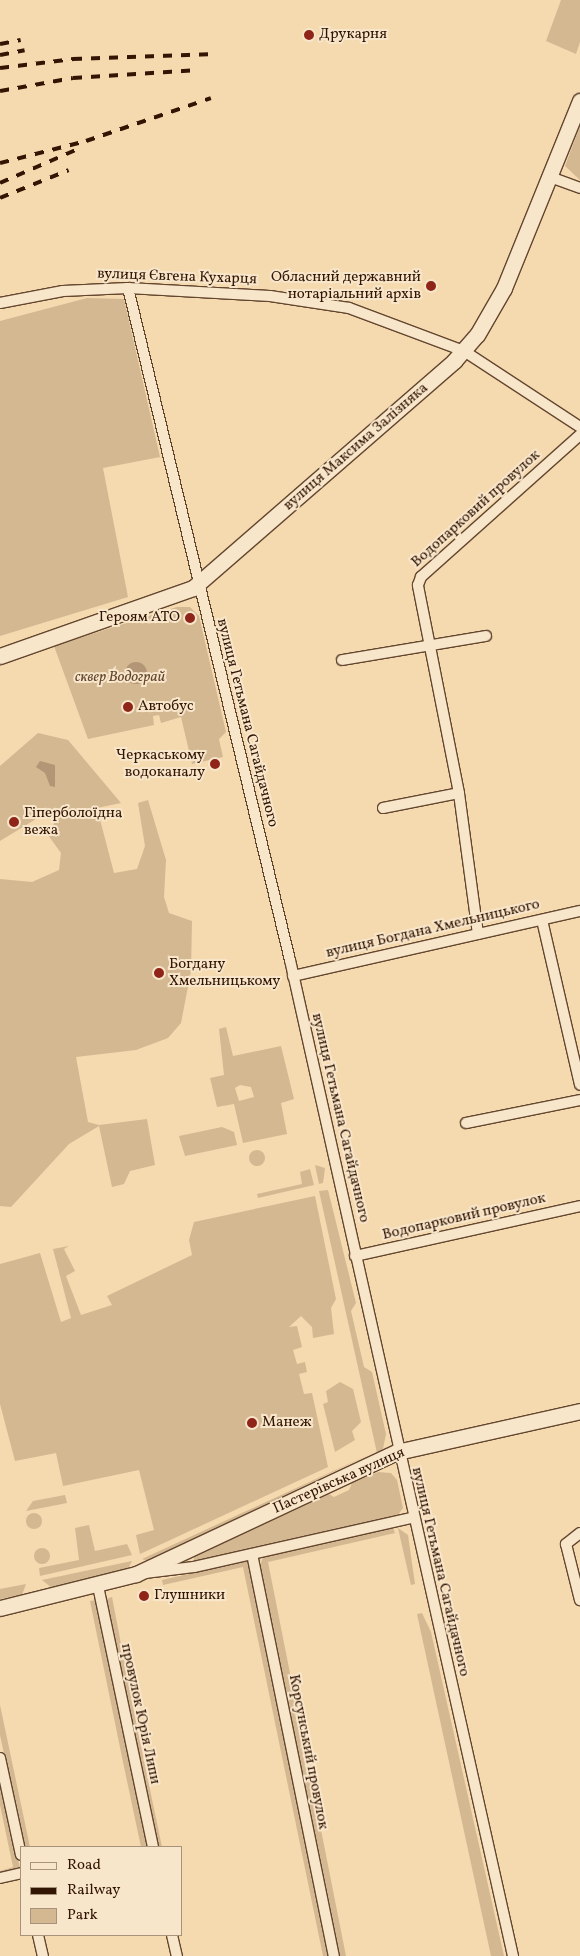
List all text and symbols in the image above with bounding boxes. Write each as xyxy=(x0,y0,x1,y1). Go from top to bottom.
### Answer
place label: Друкарня xyxy=(319,26,387,44)
marker: Друкарня xyxy=(303,29,315,41)
street label: вулиця Євгена Кухарця xyxy=(97,265,257,289)
place label: Обласний державний нотаріальний архів xyxy=(271,268,421,303)
marker: Обласний державний нотаріальний архів xyxy=(425,280,437,292)
street label: вулиця Максима Залізняка xyxy=(280,379,432,515)
street label: Водопарковий провулок xyxy=(408,446,544,572)
place label: Героям АТО xyxy=(99,609,180,627)
marker: Героям АТО xyxy=(184,612,196,624)
street label: вулиця Гетьмана Сагайдачного xyxy=(212,617,282,829)
park label: сквер Водограй xyxy=(75,669,165,687)
place label: Автобус xyxy=(138,698,194,716)
marker: Автобус xyxy=(122,701,134,713)
place label: Черкаському водоканалу xyxy=(116,746,205,781)
marker: Черкаському водоканалу xyxy=(209,758,221,770)
place label: Гіперболоїдна вежа xyxy=(24,804,122,839)
marker: Гіперболоїдна вежа xyxy=(8,816,20,828)
street label: вулиця Богдана Хмельницького xyxy=(324,896,542,962)
place label: Богдану Хмельницькому xyxy=(169,955,280,990)
marker: Богдану Хмельницькому xyxy=(153,967,165,979)
street label: вулиця Гетьмана Сагайдачного xyxy=(307,1012,373,1224)
street label: Водопарковий провулок xyxy=(381,1189,547,1245)
place label: Манеж xyxy=(262,1414,312,1432)
marker: Манеж xyxy=(246,1417,258,1429)
street label: Пастерівська вулиця xyxy=(270,1444,408,1518)
street label: вулиця Гетьмана Сагайдачного xyxy=(407,1466,473,1678)
place label: Глушники xyxy=(154,1587,225,1605)
marker: Глушники xyxy=(138,1590,150,1602)
street label: провулок Юрія Липи xyxy=(116,1642,164,1786)
street label: Корсунський провулок xyxy=(284,1673,332,1831)
legend xyxy=(20,1846,182,1936)
text: Road xyxy=(67,1855,101,1876)
text: Railway xyxy=(67,1880,120,1901)
text: Park xyxy=(67,1905,98,1926)

